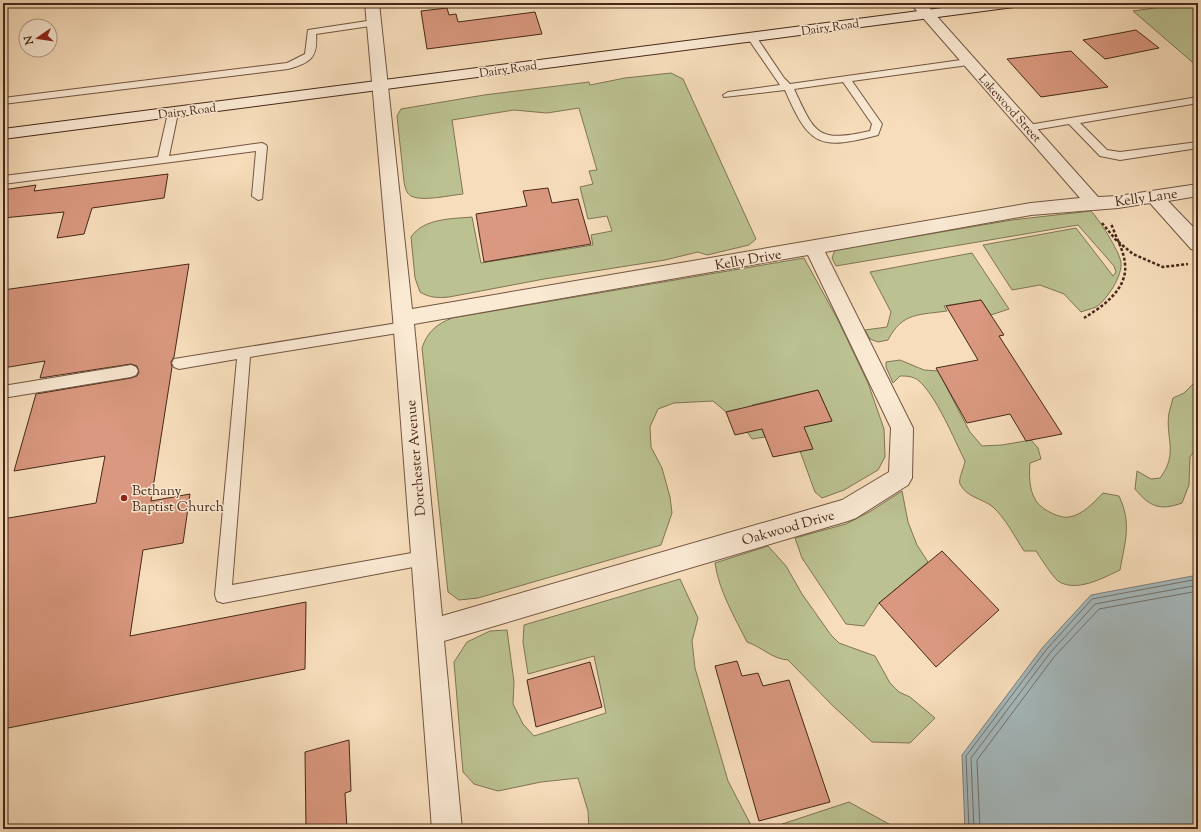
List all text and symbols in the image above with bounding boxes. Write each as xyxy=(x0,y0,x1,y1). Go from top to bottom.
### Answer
street label: Dairy Road xyxy=(800,15,861,41)
north arrow xyxy=(18,18,58,58)
text: N xyxy=(20,34,38,47)
street label: Dairy Road xyxy=(478,57,539,83)
street label: Lakewood Street xyxy=(974,70,1045,147)
street label: Dairy Road xyxy=(157,99,217,124)
street label: Kelly Lane xyxy=(1114,185,1179,213)
street label: Kelly Drive xyxy=(713,245,783,277)
street label: Dorchester Avenue xyxy=(402,399,432,517)
place label: Bethany Baptist Church xyxy=(132,482,224,518)
marker: Bethany Baptist Church xyxy=(119,493,129,503)
street label: Oakwood Drive xyxy=(740,506,837,552)

